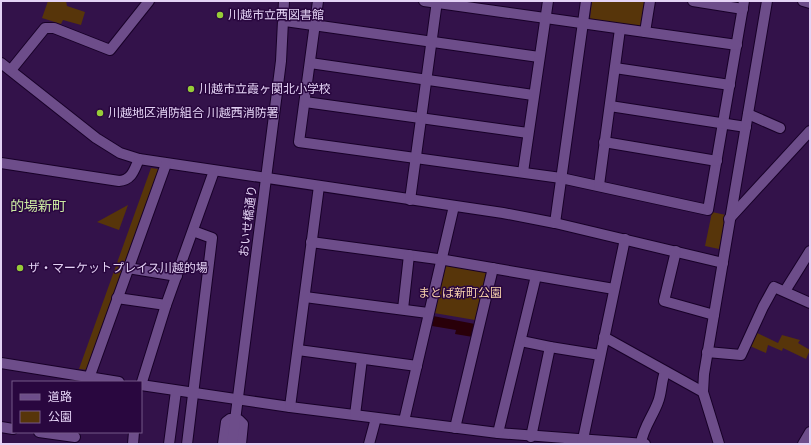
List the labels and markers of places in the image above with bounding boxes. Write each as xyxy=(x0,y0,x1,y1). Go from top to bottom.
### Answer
place label: 川越市立西図書館 xyxy=(228,8,324,23)
marker: 川越市立西図書館 xyxy=(215,10,225,20)
place label: 川越市立霞ヶ関北小学校 xyxy=(199,82,331,97)
marker: 川越市立霞ヶ関北小学校 xyxy=(186,84,196,94)
place label: 川越地区消防組合 川越西消防署 xyxy=(108,106,279,121)
marker: 川越地区消防組合 川越西消防署 xyxy=(95,108,105,118)
place label: ザ・マーケットプレイス川越的場 xyxy=(28,261,208,276)
marker: ザ・マーケットプレイス川越的場 xyxy=(15,263,25,273)

